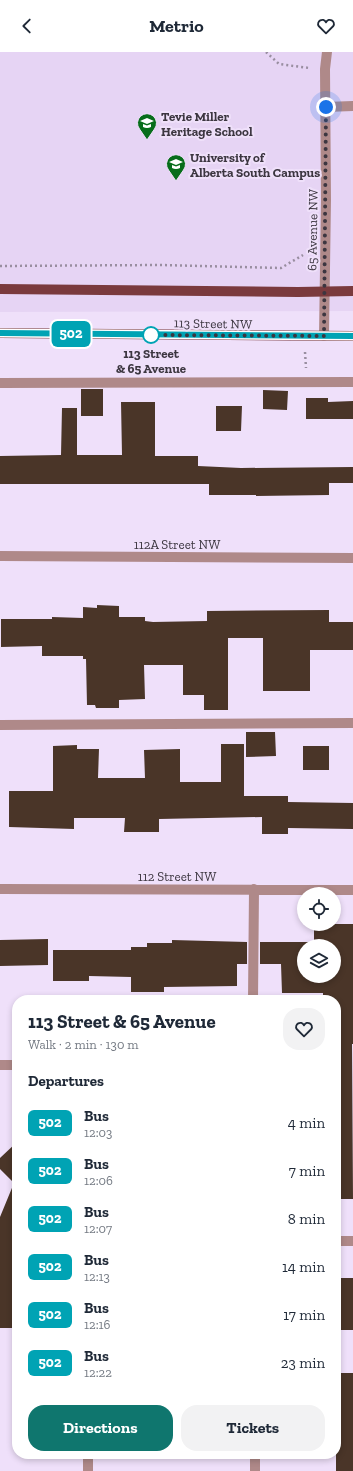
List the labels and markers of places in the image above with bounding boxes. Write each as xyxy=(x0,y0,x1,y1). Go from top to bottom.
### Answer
place label: Tevie Miller Heritage School xyxy=(161,109,253,139)
school or university icon: Tevie Miller Heritage School xyxy=(136,112,158,140)
place label: University of Alberta South Campus xyxy=(190,150,320,180)
school or university icon: University of Alberta South Campus xyxy=(165,153,187,181)
marker: 113 Street & 65 Avenue xyxy=(142,326,160,344)
place label: 113 Street & 65 Avenue xyxy=(116,346,187,376)

